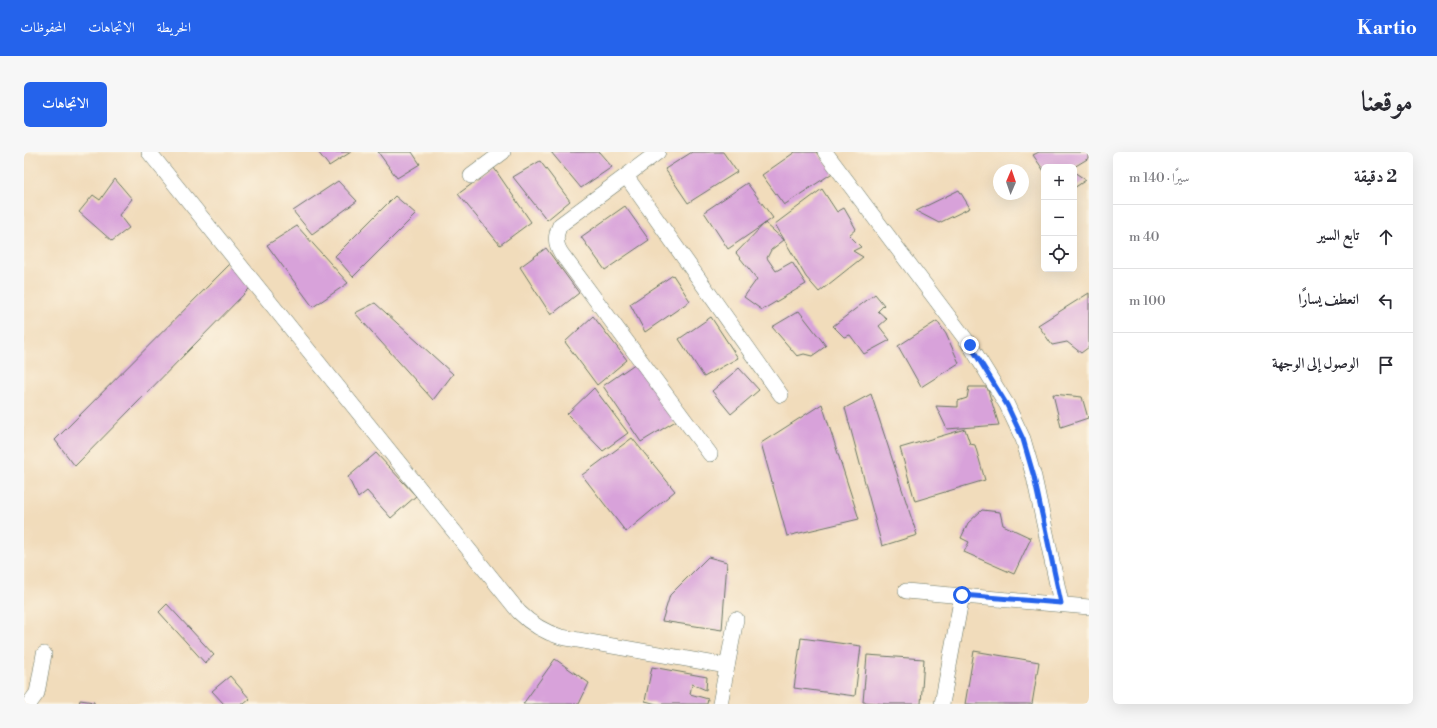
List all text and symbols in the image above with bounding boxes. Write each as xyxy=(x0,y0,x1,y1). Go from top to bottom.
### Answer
text: Kartio xyxy=(1357,16,1417,40)
text: المحفوظات xyxy=(20,19,66,37)
text: الاتجاهات xyxy=(88,19,135,37)
text: الخريطة xyxy=(157,19,191,37)
button: الاتجاهات xyxy=(24,82,107,127)
text: موقعنا xyxy=(1361,85,1413,120)
north arrow xyxy=(993,164,1029,200)
map controls xyxy=(1041,164,1077,272)
button: + xyxy=(1041,164,1077,200)
text: 2 دقيقة xyxy=(1354,166,1397,188)
text: سيرًا · 140 m xyxy=(1129,170,1189,186)
button: − xyxy=(1041,200,1077,236)
text: تابع السير xyxy=(1317,226,1359,245)
icon: ahead xyxy=(1375,226,1397,248)
text: 40 m xyxy=(1129,229,1159,245)
button: locate xyxy=(1041,236,1077,272)
text: انعطف يسارًا xyxy=(1298,290,1359,309)
icon: left xyxy=(1375,290,1397,312)
text: 100 m xyxy=(1129,293,1166,309)
route end xyxy=(961,336,979,354)
text: الوصول إلى الوجهة xyxy=(1272,354,1359,373)
icon: arrive xyxy=(1375,354,1397,376)
route start xyxy=(953,586,971,604)

